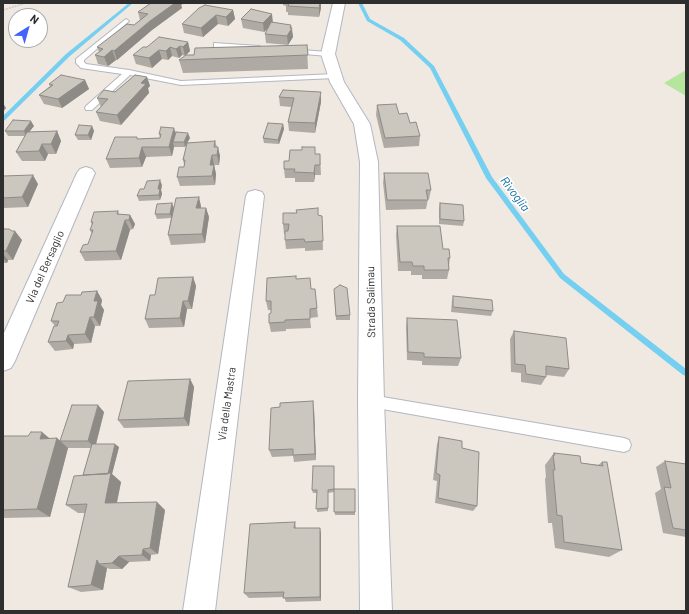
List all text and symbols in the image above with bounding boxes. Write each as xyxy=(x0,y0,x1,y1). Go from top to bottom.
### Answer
north arrow xyxy=(8,8,48,48)
text: N xyxy=(28,11,42,26)
water label: Rivoglia xyxy=(497,174,533,214)
street label: Via del Bersaglio xyxy=(23,228,67,306)
street label: Strada Salimau xyxy=(364,266,378,338)
street label: Via della Mastra xyxy=(215,366,239,442)

